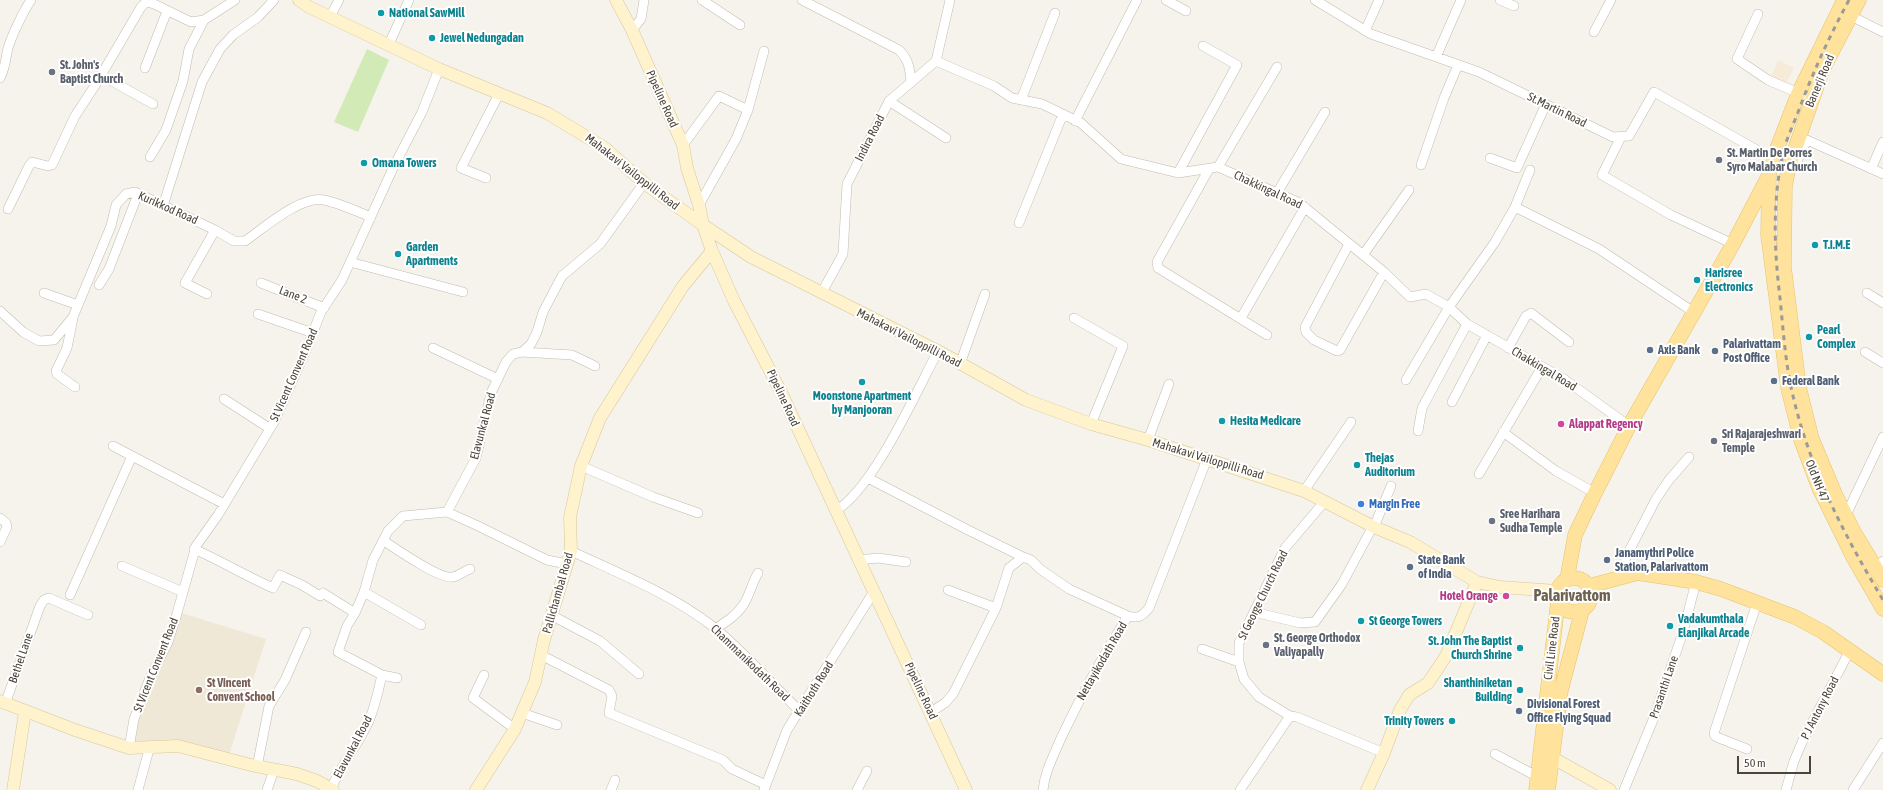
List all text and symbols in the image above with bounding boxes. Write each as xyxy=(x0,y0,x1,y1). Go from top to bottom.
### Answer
place label: National SawMill xyxy=(389,6,465,20)
marker: National SawMill xyxy=(376,8,386,18)
place label: Jewel Nedungadan xyxy=(440,31,524,45)
marker: Jewel Nedungadan xyxy=(427,33,437,43)
street label: Banerji Road xyxy=(1802,52,1838,110)
place label: St. John's Baptist Church xyxy=(60,58,123,86)
marker: St. John's Baptist Church xyxy=(47,67,57,77)
street label: Pipeline Road xyxy=(643,68,681,130)
street label: St.Martin Road xyxy=(1525,89,1589,131)
street label: Indira Road xyxy=(852,112,888,164)
street label: Mahakavi Vailoppilli Road xyxy=(582,131,682,213)
place label: St. Martin De Porres Syro Malabar Church xyxy=(1727,146,1817,174)
marker: St. Martin De Porres Syro Malabar Church xyxy=(1714,155,1724,165)
place label: Omana Towers xyxy=(372,156,437,170)
marker: Omana Towers xyxy=(359,158,369,168)
street label: Chakkingal Road xyxy=(1232,168,1304,212)
street label: Kurikkod Road xyxy=(136,188,200,228)
place label: T.I.M.E xyxy=(1823,238,1850,252)
place label: Garden Apartments xyxy=(406,240,458,268)
marker: T.I.M.E xyxy=(1810,240,1820,250)
marker: Garden Apartments xyxy=(393,249,403,259)
place label: Harisree Electronics xyxy=(1705,266,1753,294)
marker: Harisree Electronics xyxy=(1692,275,1702,285)
street label: Lane 2 xyxy=(277,283,309,307)
street label: Mahakavi Vailoppilli Road xyxy=(854,305,964,371)
place label: Pearl Complex xyxy=(1817,323,1856,351)
street label: St Vicent Convent Road xyxy=(267,326,321,424)
marker: Pearl Complex xyxy=(1804,332,1814,342)
place label: Palarivattam Post Office xyxy=(1723,337,1781,365)
place label: Axis Bank xyxy=(1658,343,1700,357)
street label: Chakkingal Road xyxy=(1509,344,1579,394)
marker: Axis Bank xyxy=(1645,345,1655,355)
marker: Palarivattam Post Office xyxy=(1710,346,1720,356)
street label: Pipeline Road xyxy=(764,367,802,429)
place label: Federal Bank xyxy=(1782,374,1839,388)
marker: Federal Bank xyxy=(1769,376,1779,386)
marker: Moonstone Apartment by Manjooran xyxy=(857,377,867,387)
place label: Moonstone Apartment by Manjooran xyxy=(813,389,911,417)
street label: Elavunkal Road xyxy=(467,391,499,461)
place label: Hesita Medicare xyxy=(1230,414,1301,428)
marker: Hesita Medicare xyxy=(1217,416,1227,426)
place label: Alappat Regency xyxy=(1569,417,1643,431)
marker: Alappat Regency xyxy=(1556,419,1566,429)
place label: Sri Rajarajeshwari Temple xyxy=(1722,427,1801,455)
street label: Mahakavi Vailoppilli Road xyxy=(1151,435,1265,483)
marker: Sri Rajarajeshwari Temple xyxy=(1709,436,1719,446)
place label: Thejas Auditorium xyxy=(1365,451,1415,479)
street label: Old NH 47 xyxy=(1802,458,1832,504)
marker: Thejas Auditorium xyxy=(1352,460,1362,470)
place label: Margin Free xyxy=(1369,497,1420,511)
marker: Margin Free xyxy=(1356,499,1366,509)
place label: Sree Harihara Sudha Temple xyxy=(1500,507,1562,535)
marker: Sree Harihara Sudha Temple xyxy=(1487,516,1497,526)
place label: Janamythri Police Station, Palarivattom xyxy=(1615,546,1708,574)
street label: St George Church Road xyxy=(1235,548,1291,642)
street label: Pallichambal Road xyxy=(540,551,576,635)
place label: State Bank of India xyxy=(1418,553,1465,581)
marker: Janamythri Police Station, Palarivattom xyxy=(1602,555,1612,565)
marker: State Bank of India xyxy=(1405,562,1415,572)
district label: Palarivattom xyxy=(1533,586,1611,606)
place label: Hotel Orange xyxy=(1440,589,1498,603)
marker: Hotel Orange xyxy=(1501,591,1511,601)
place label: Vadakumthala Elanjikal Arcade xyxy=(1678,612,1749,640)
place label: St George Towers xyxy=(1369,614,1442,628)
street label: Civil Line Road xyxy=(1541,615,1563,681)
street label: St Vicent Convent Road xyxy=(130,616,182,714)
marker: St George Towers xyxy=(1356,616,1366,626)
street label: Nettayikodath Road xyxy=(1074,619,1130,703)
marker: Vadakumthala Elanjikal Arcade xyxy=(1665,621,1675,631)
street label: Chammanikodath Road xyxy=(708,622,792,704)
street label: Bethel Lane xyxy=(6,631,36,685)
place label: St. George Orthodox Valiyapally xyxy=(1274,631,1360,659)
place label: St. John The Baptist Church Shrine xyxy=(1428,634,1512,662)
marker: St. George Orthodox Valiyapally xyxy=(1261,640,1271,650)
marker: St. John The Baptist Church Shrine xyxy=(1515,643,1525,653)
street label: Prasanthi Lane xyxy=(1647,654,1681,720)
street label: Kaithoth Road xyxy=(791,659,837,719)
street label: Pipeline Road xyxy=(902,660,940,722)
street label: P J Antony Road xyxy=(1798,674,1842,742)
place label: St Vincent Convent School xyxy=(207,676,275,704)
place label: Shanthiniketan Building xyxy=(1444,676,1512,704)
marker: St Vincent Convent School xyxy=(194,685,204,695)
marker: Shanthiniketan Building xyxy=(1515,685,1525,695)
place label: Divisional Forest Office Flying Squad xyxy=(1527,697,1611,725)
marker: Divisional Forest Office Flying Squad xyxy=(1514,706,1524,716)
street label: Elavunkal Road xyxy=(330,713,376,781)
place label: Trinity Towers xyxy=(1384,714,1444,728)
marker: Trinity Towers xyxy=(1447,716,1457,726)
scale bar xyxy=(1739,748,1813,774)
text: 50 m xyxy=(1744,756,1766,770)

